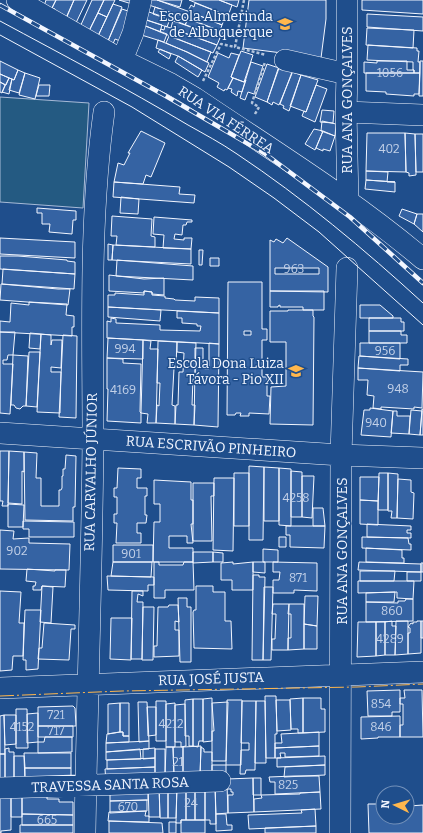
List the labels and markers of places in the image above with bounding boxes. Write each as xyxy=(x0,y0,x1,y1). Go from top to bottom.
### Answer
place label: Escola Almerinda de Albuquerque xyxy=(159,8,273,41)
school or university icon: Escola Almerinda de Albuquerque xyxy=(276,15,294,33)
place label: Escola Dona Luiza Távora - Pio XII xyxy=(168,355,284,388)
school or university icon: Escola Dona Luiza Távora - Pio XII xyxy=(287,362,305,380)

